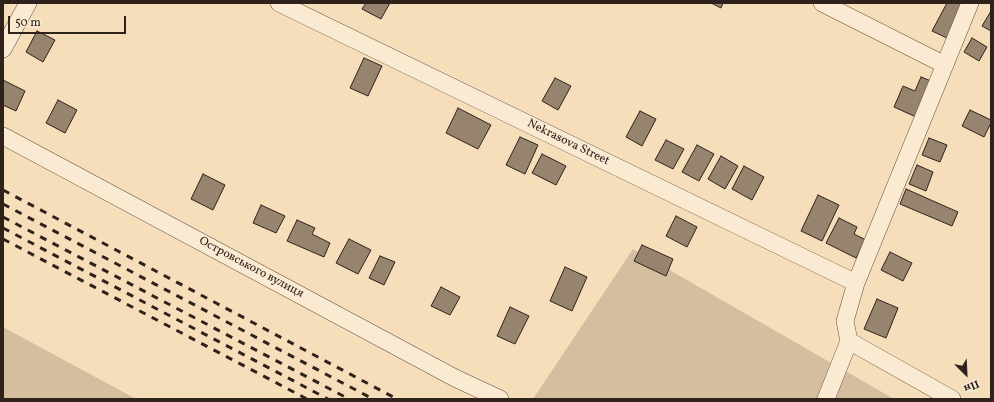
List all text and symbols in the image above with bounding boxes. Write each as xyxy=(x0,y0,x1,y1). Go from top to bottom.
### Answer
scale bar xyxy=(10,8,128,34)
text: 50 m xyxy=(15,15,41,31)
street label: Nekrasova Street xyxy=(525,117,611,169)
street label: Островського вулиця xyxy=(196,234,306,302)
north arrow xyxy=(946,354,986,394)
text: Пн xyxy=(961,375,981,395)

